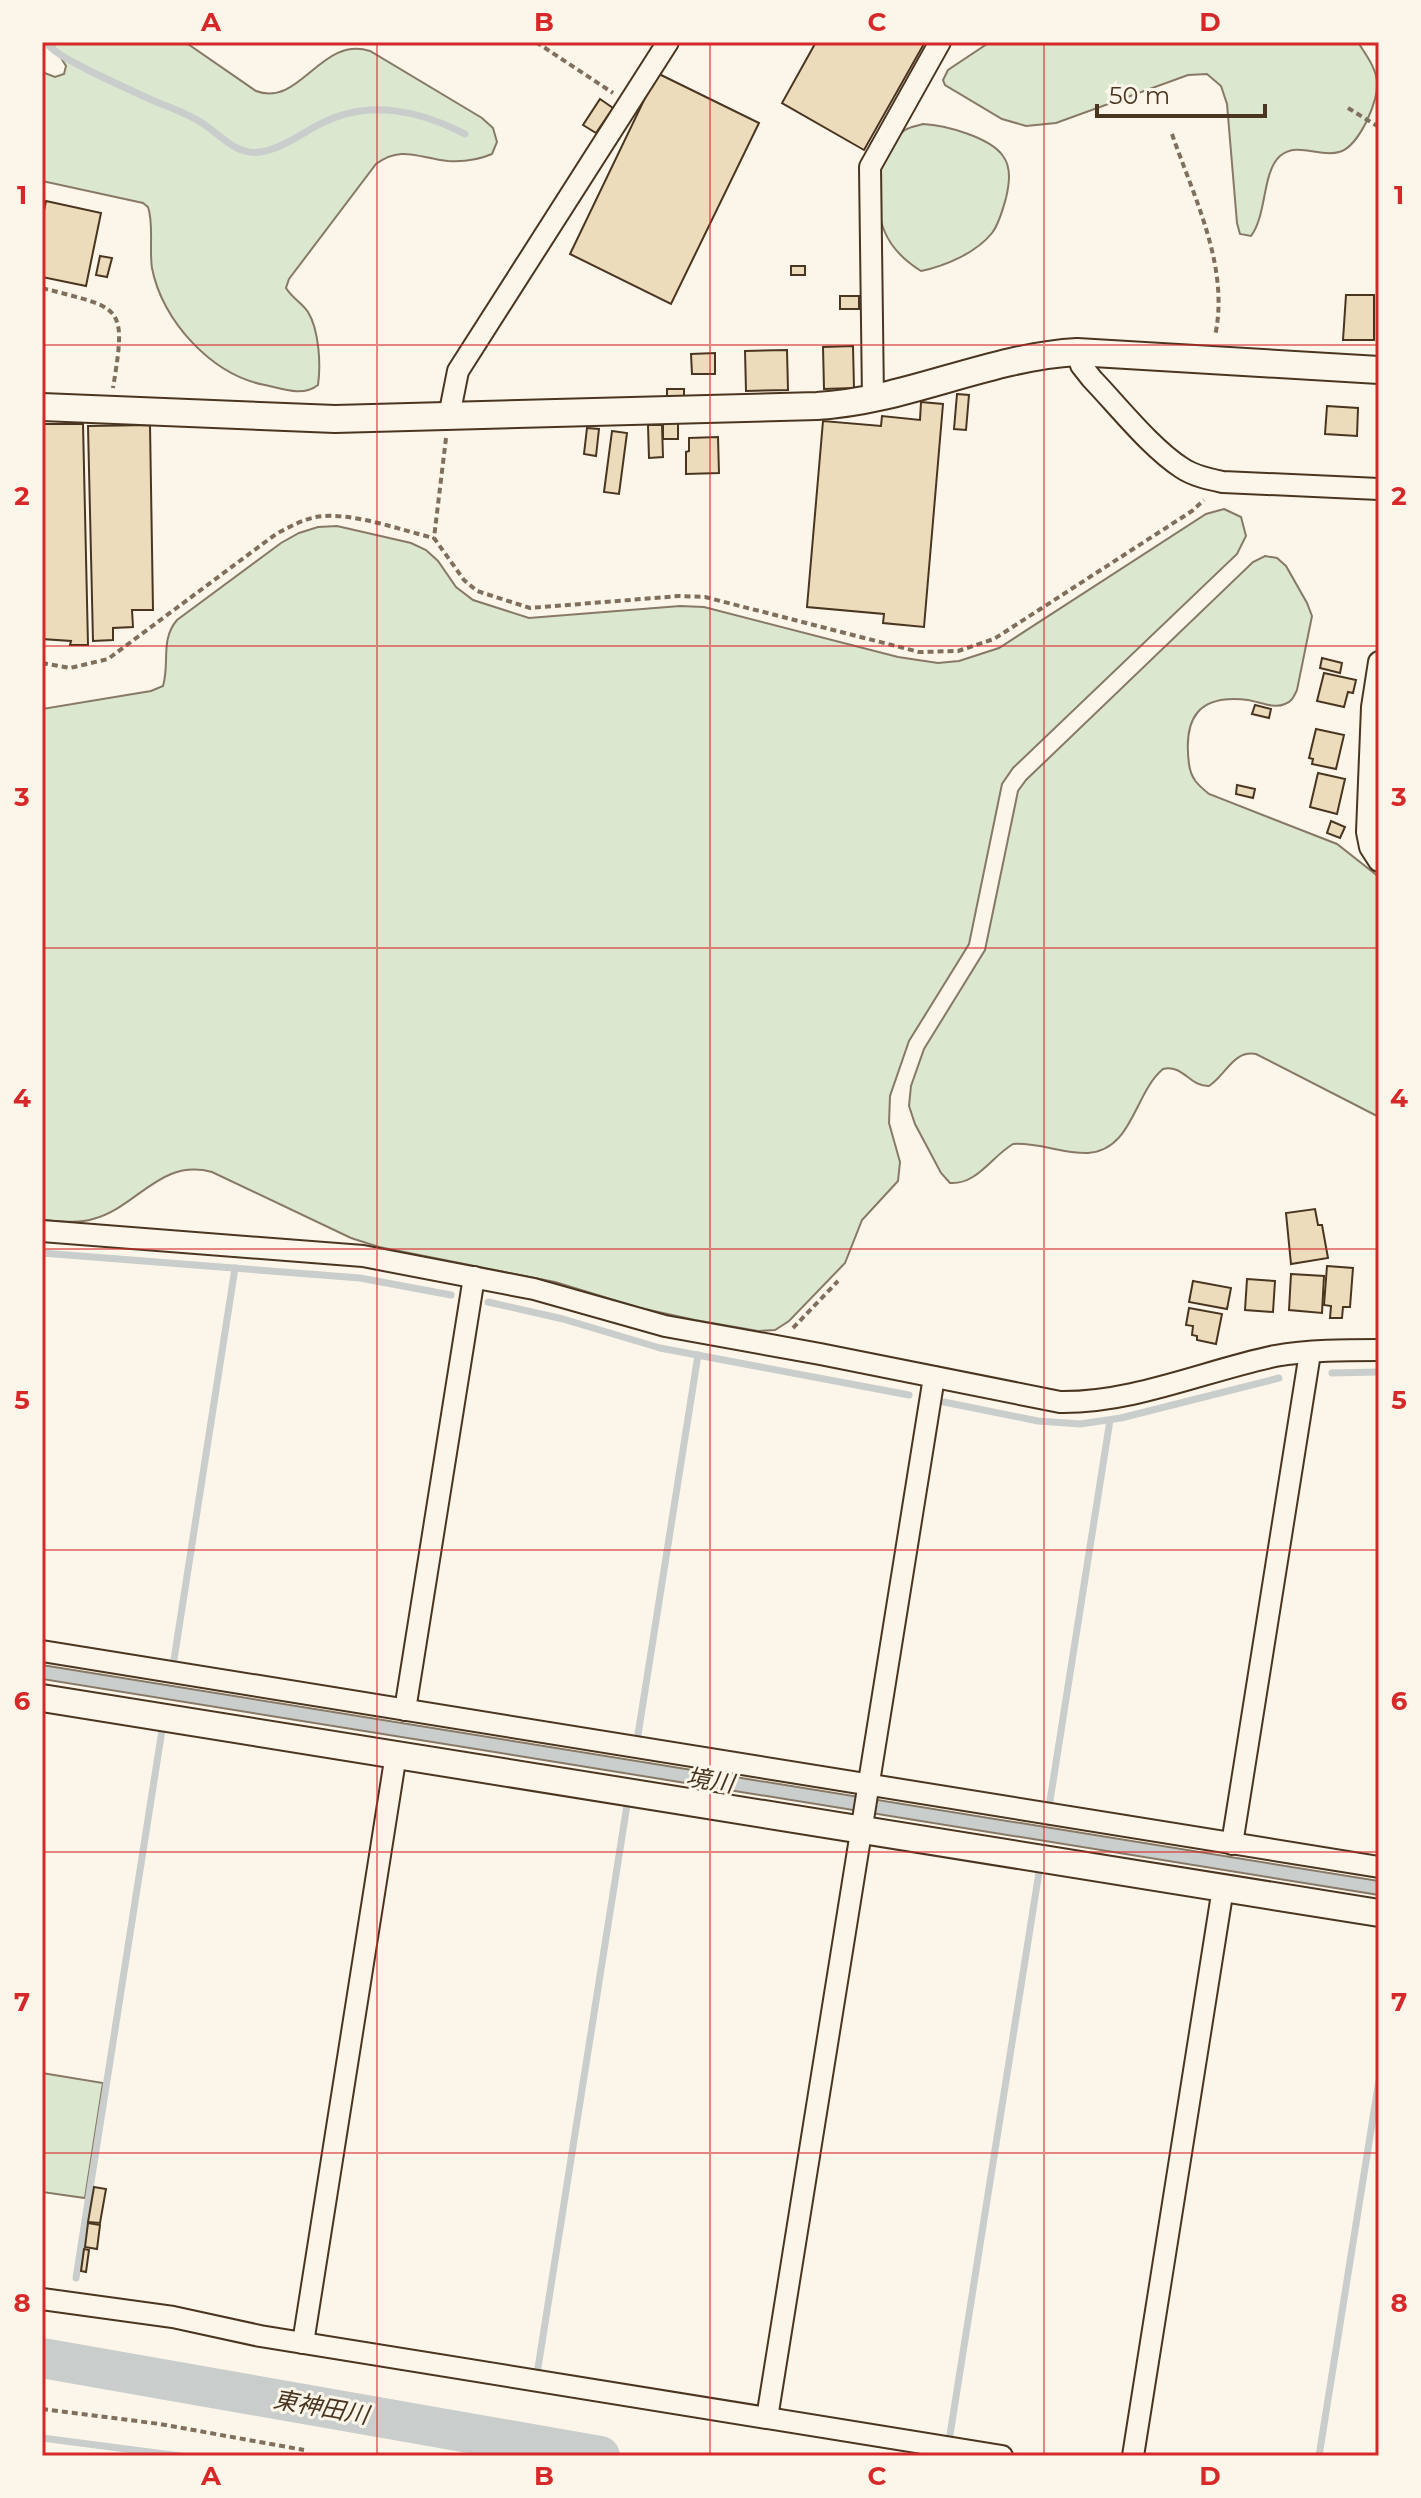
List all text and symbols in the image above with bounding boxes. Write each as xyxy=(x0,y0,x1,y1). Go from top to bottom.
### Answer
text: A xyxy=(200,6,222,38)
text: B xyxy=(534,6,554,38)
text: C xyxy=(868,6,887,38)
text: D xyxy=(1199,6,1221,38)
scale bar xyxy=(1097,68,1265,118)
text: 50 m xyxy=(1109,81,1170,110)
text: 1 xyxy=(17,179,27,211)
text: 1 xyxy=(1394,179,1404,211)
text: 2 xyxy=(14,480,30,512)
text: 2 xyxy=(1391,480,1407,512)
text: 3 xyxy=(13,781,30,813)
text: 3 xyxy=(1390,781,1407,813)
text: 4 xyxy=(13,1082,31,1114)
text: 4 xyxy=(1390,1082,1408,1114)
text: 5 xyxy=(14,1384,30,1416)
text: 5 xyxy=(1391,1384,1407,1416)
text: 6 xyxy=(14,1685,31,1717)
text: 6 xyxy=(1391,1685,1408,1717)
water label: 境川 xyxy=(684,1762,739,1799)
text: 7 xyxy=(14,1986,30,2018)
text: 7 xyxy=(1391,1986,1407,2018)
text: 8 xyxy=(13,2287,31,2319)
text: 8 xyxy=(1390,2287,1408,2319)
water label: 東神田川 xyxy=(271,2384,374,2430)
text: A xyxy=(200,2460,222,2492)
text: B xyxy=(534,2460,554,2492)
text: C xyxy=(868,2460,887,2492)
text: D xyxy=(1199,2460,1221,2492)

